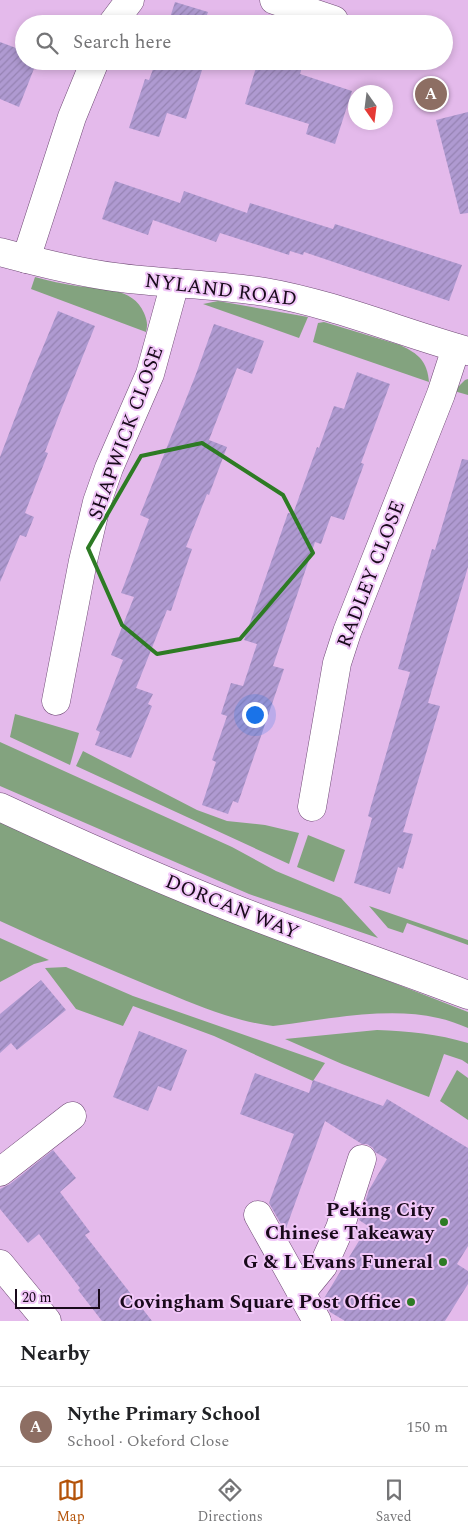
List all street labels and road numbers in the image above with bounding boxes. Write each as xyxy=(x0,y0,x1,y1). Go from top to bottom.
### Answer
street label: NYLAND ROAD xyxy=(143,266,299,314)
street label: SHAPWICK CLOSE xyxy=(81,342,171,524)
street label: RADLEY CLOSE xyxy=(329,496,413,652)
street label: DORCAN WAY xyxy=(161,867,303,947)

